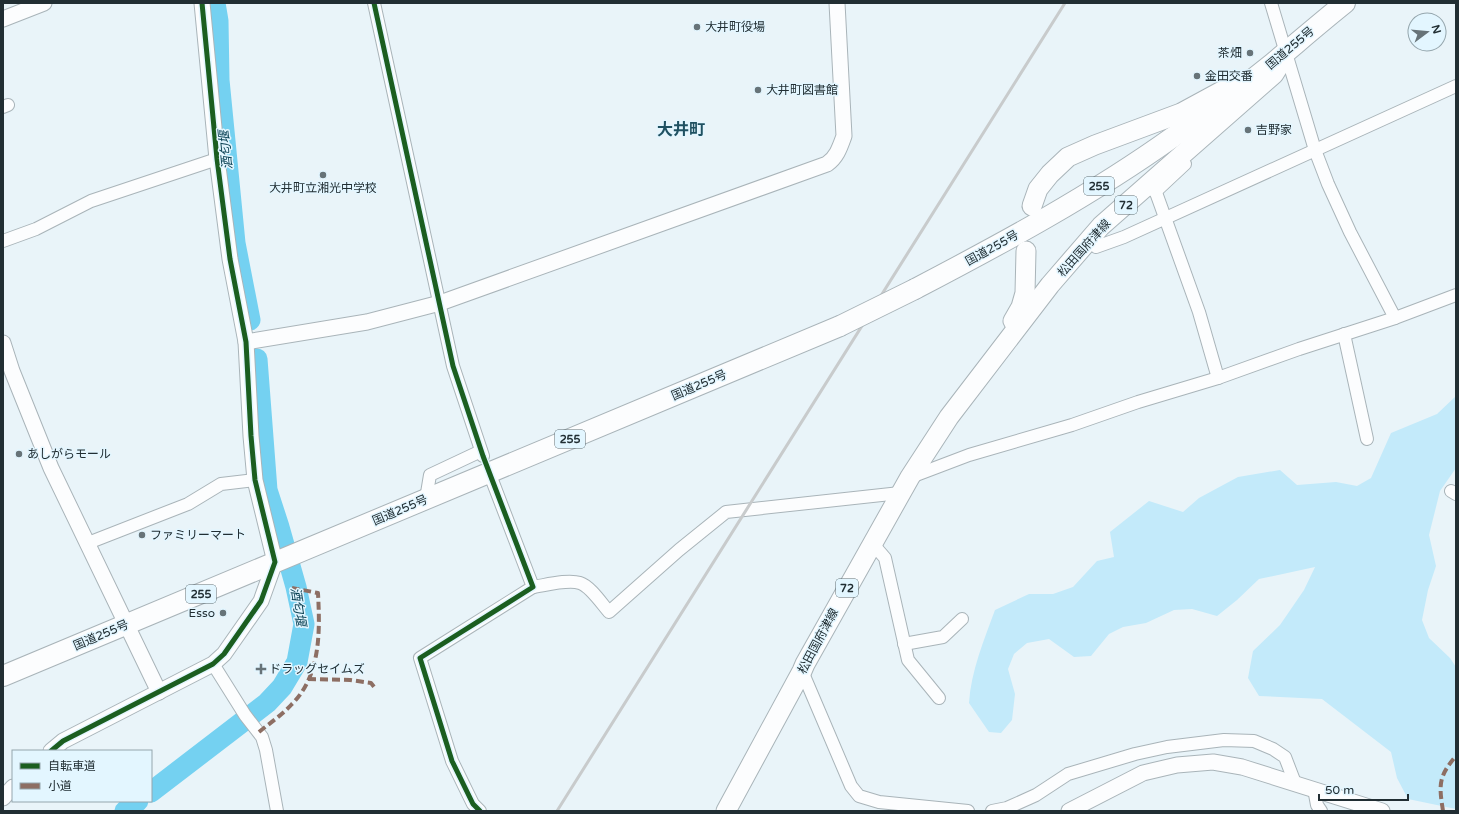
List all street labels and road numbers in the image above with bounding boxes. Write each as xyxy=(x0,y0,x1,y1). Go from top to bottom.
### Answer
street label: 国道255号 xyxy=(1263,24,1317,72)
road number: 255 xyxy=(1084,177,1114,195)
road number: 72 xyxy=(1115,196,1137,214)
street label: 松田国府津線 xyxy=(1055,217,1113,279)
street label: 国道255号 xyxy=(963,228,1021,268)
street label: 国道255号 xyxy=(669,367,729,403)
road number: 255 xyxy=(555,430,585,448)
street label: 国道255号 xyxy=(370,492,430,528)
road number: 72 xyxy=(836,579,858,597)
road number: 255 xyxy=(186,585,216,603)
street label: 松田国府津線 xyxy=(795,606,841,676)
street label: 国道255号 xyxy=(71,617,131,653)

